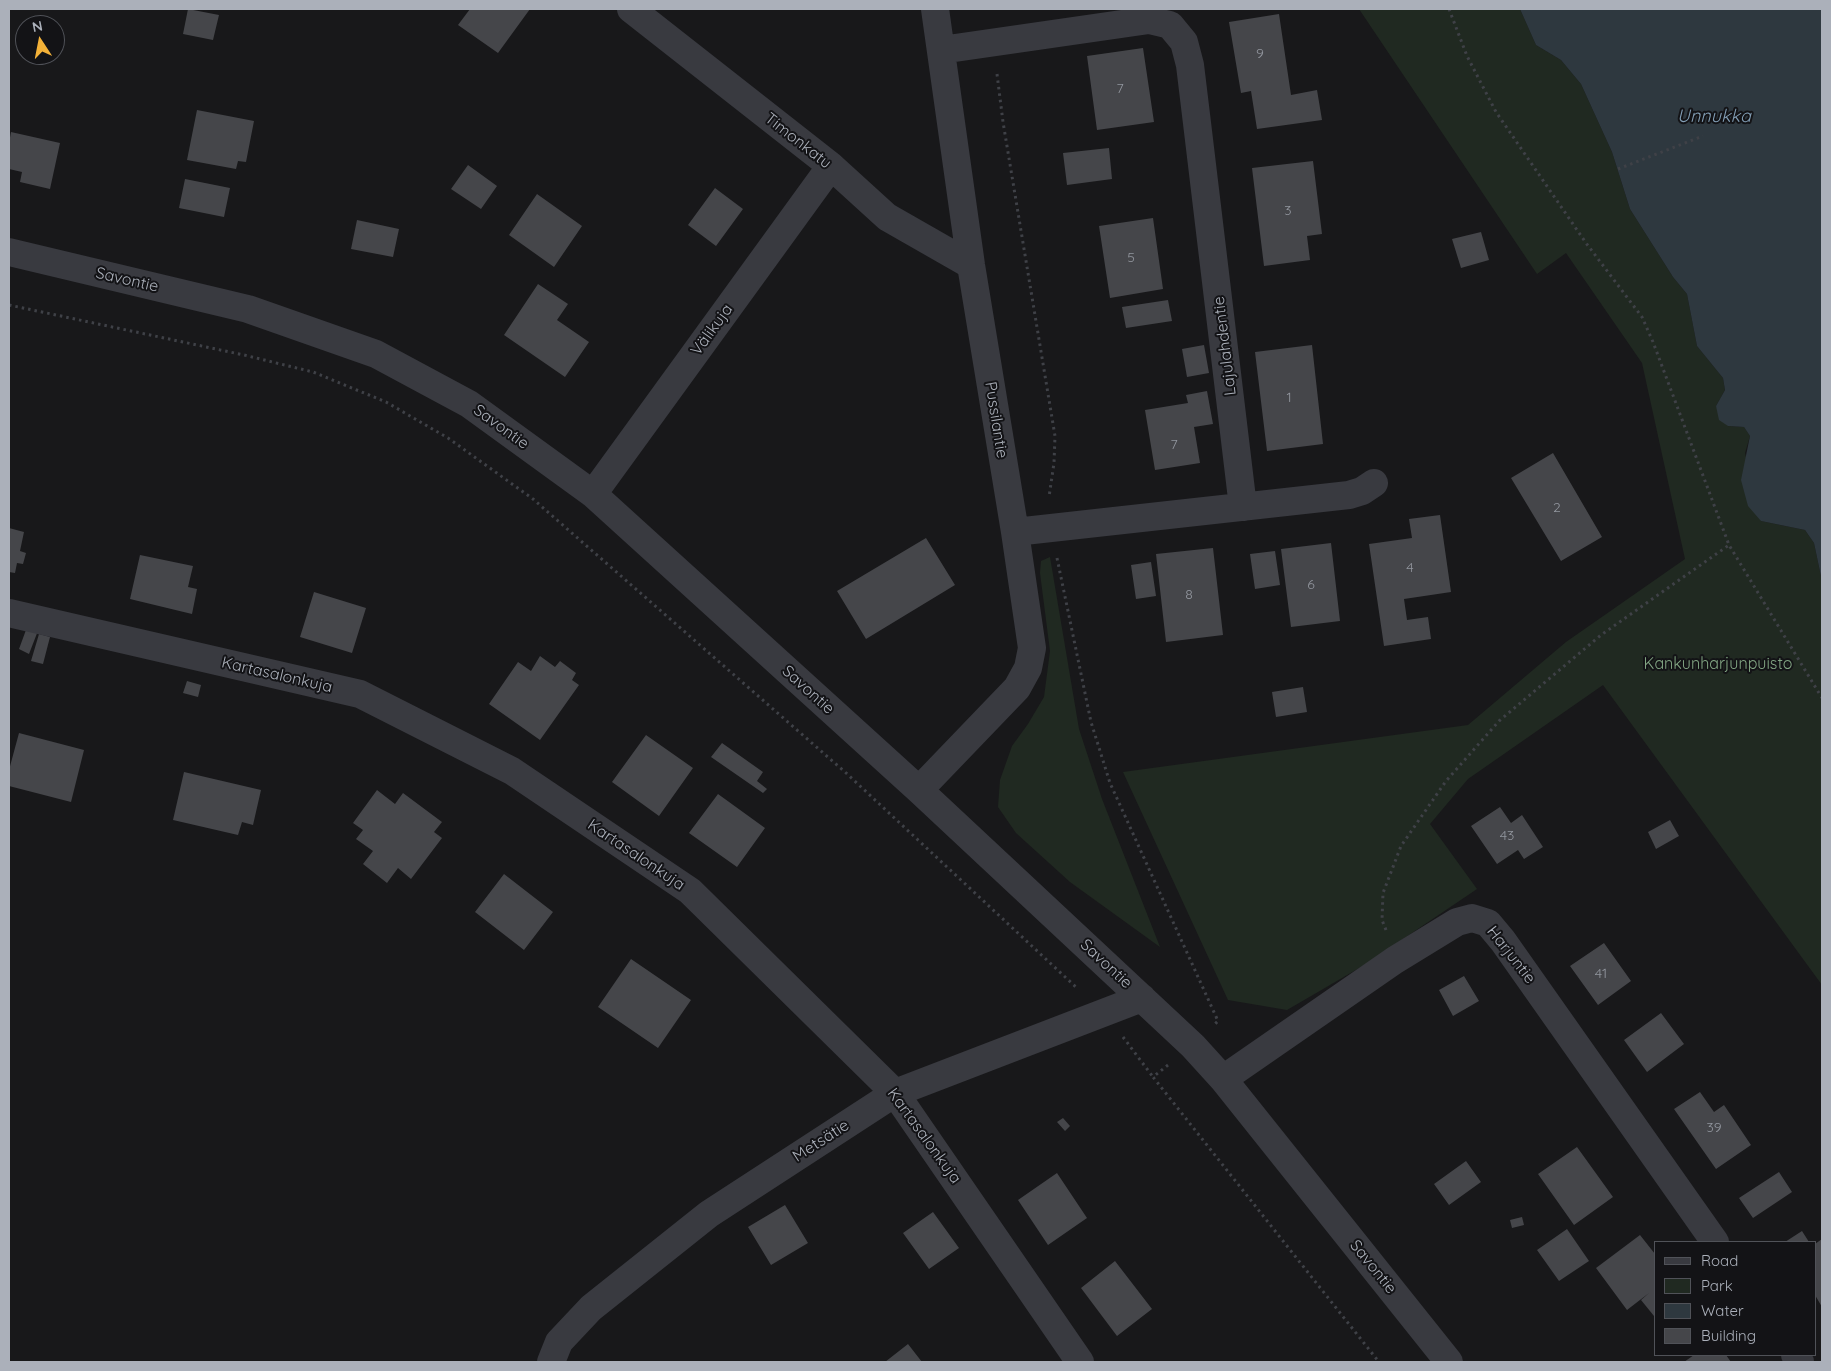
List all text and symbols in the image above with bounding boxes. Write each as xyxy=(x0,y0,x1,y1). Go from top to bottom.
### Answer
north arrow xyxy=(15,15,65,65)
text: N xyxy=(31,16,44,36)
house number: 9 xyxy=(1256,46,1264,62)
house number: 7 xyxy=(1116,81,1124,97)
water label: Unnukka xyxy=(1677,106,1751,128)
street label: Timonkatu xyxy=(761,109,835,173)
house number: 3 xyxy=(1284,203,1292,219)
house number: 5 xyxy=(1127,250,1135,266)
street label: Savontie xyxy=(94,263,160,297)
street label: Lajulahdentie xyxy=(1209,295,1241,397)
street label: Välikuja xyxy=(687,301,737,359)
street label: Pussilantie xyxy=(980,380,1012,460)
house number: 1 xyxy=(1286,390,1292,406)
street label: Savontie xyxy=(470,401,532,453)
house number: 7 xyxy=(1170,437,1178,453)
house number: 2 xyxy=(1553,500,1561,516)
house number: 4 xyxy=(1406,560,1414,576)
house number: 6 xyxy=(1307,577,1315,593)
house number: 8 xyxy=(1185,587,1193,603)
street label: Kartasalonkuja xyxy=(220,653,334,697)
park label: Kankunharjunpuisto xyxy=(1644,654,1792,674)
street label: Savontie xyxy=(778,662,838,718)
street label: Kartasalonkuja xyxy=(584,815,688,895)
house number: 43 xyxy=(1500,828,1514,844)
street label: Harjuntie xyxy=(1483,922,1539,988)
street label: Savontie xyxy=(1076,935,1136,993)
house number: 41 xyxy=(1595,966,1607,982)
street label: Kartasalonkuja xyxy=(883,1085,965,1187)
street label: Metsätie xyxy=(789,1116,853,1166)
house number: 39 xyxy=(1706,1120,1722,1136)
street label: Savontie xyxy=(1346,1236,1400,1298)
legend xyxy=(1654,1241,1816,1356)
text: Road xyxy=(1701,1251,1738,1270)
text: Park xyxy=(1701,1276,1733,1295)
text: Water xyxy=(1701,1301,1744,1320)
text: Building xyxy=(1701,1326,1756,1345)

